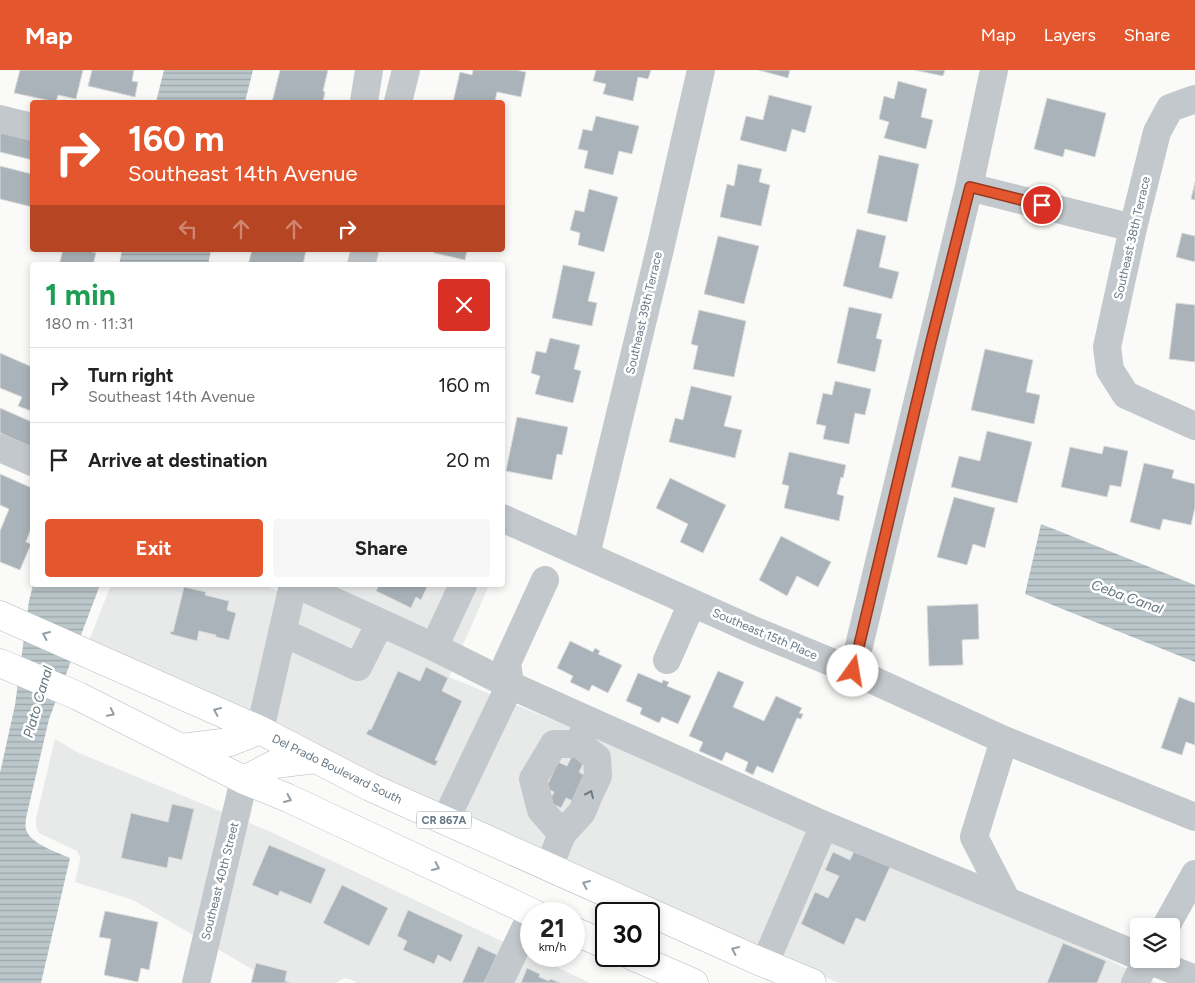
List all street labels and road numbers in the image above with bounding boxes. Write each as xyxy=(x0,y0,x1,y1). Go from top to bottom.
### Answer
street label: Southeast 38th Terrace xyxy=(1111,175,1153,301)
street label: Southeast 39th Terrace xyxy=(623,250,665,376)
street label: Southeast 15th Place xyxy=(710,606,820,663)
street label: Del Prado Boulevard South xyxy=(270,731,405,807)
road number: CR 867A xyxy=(416,812,472,828)
street label: Southeast 40th Street xyxy=(199,820,242,941)

